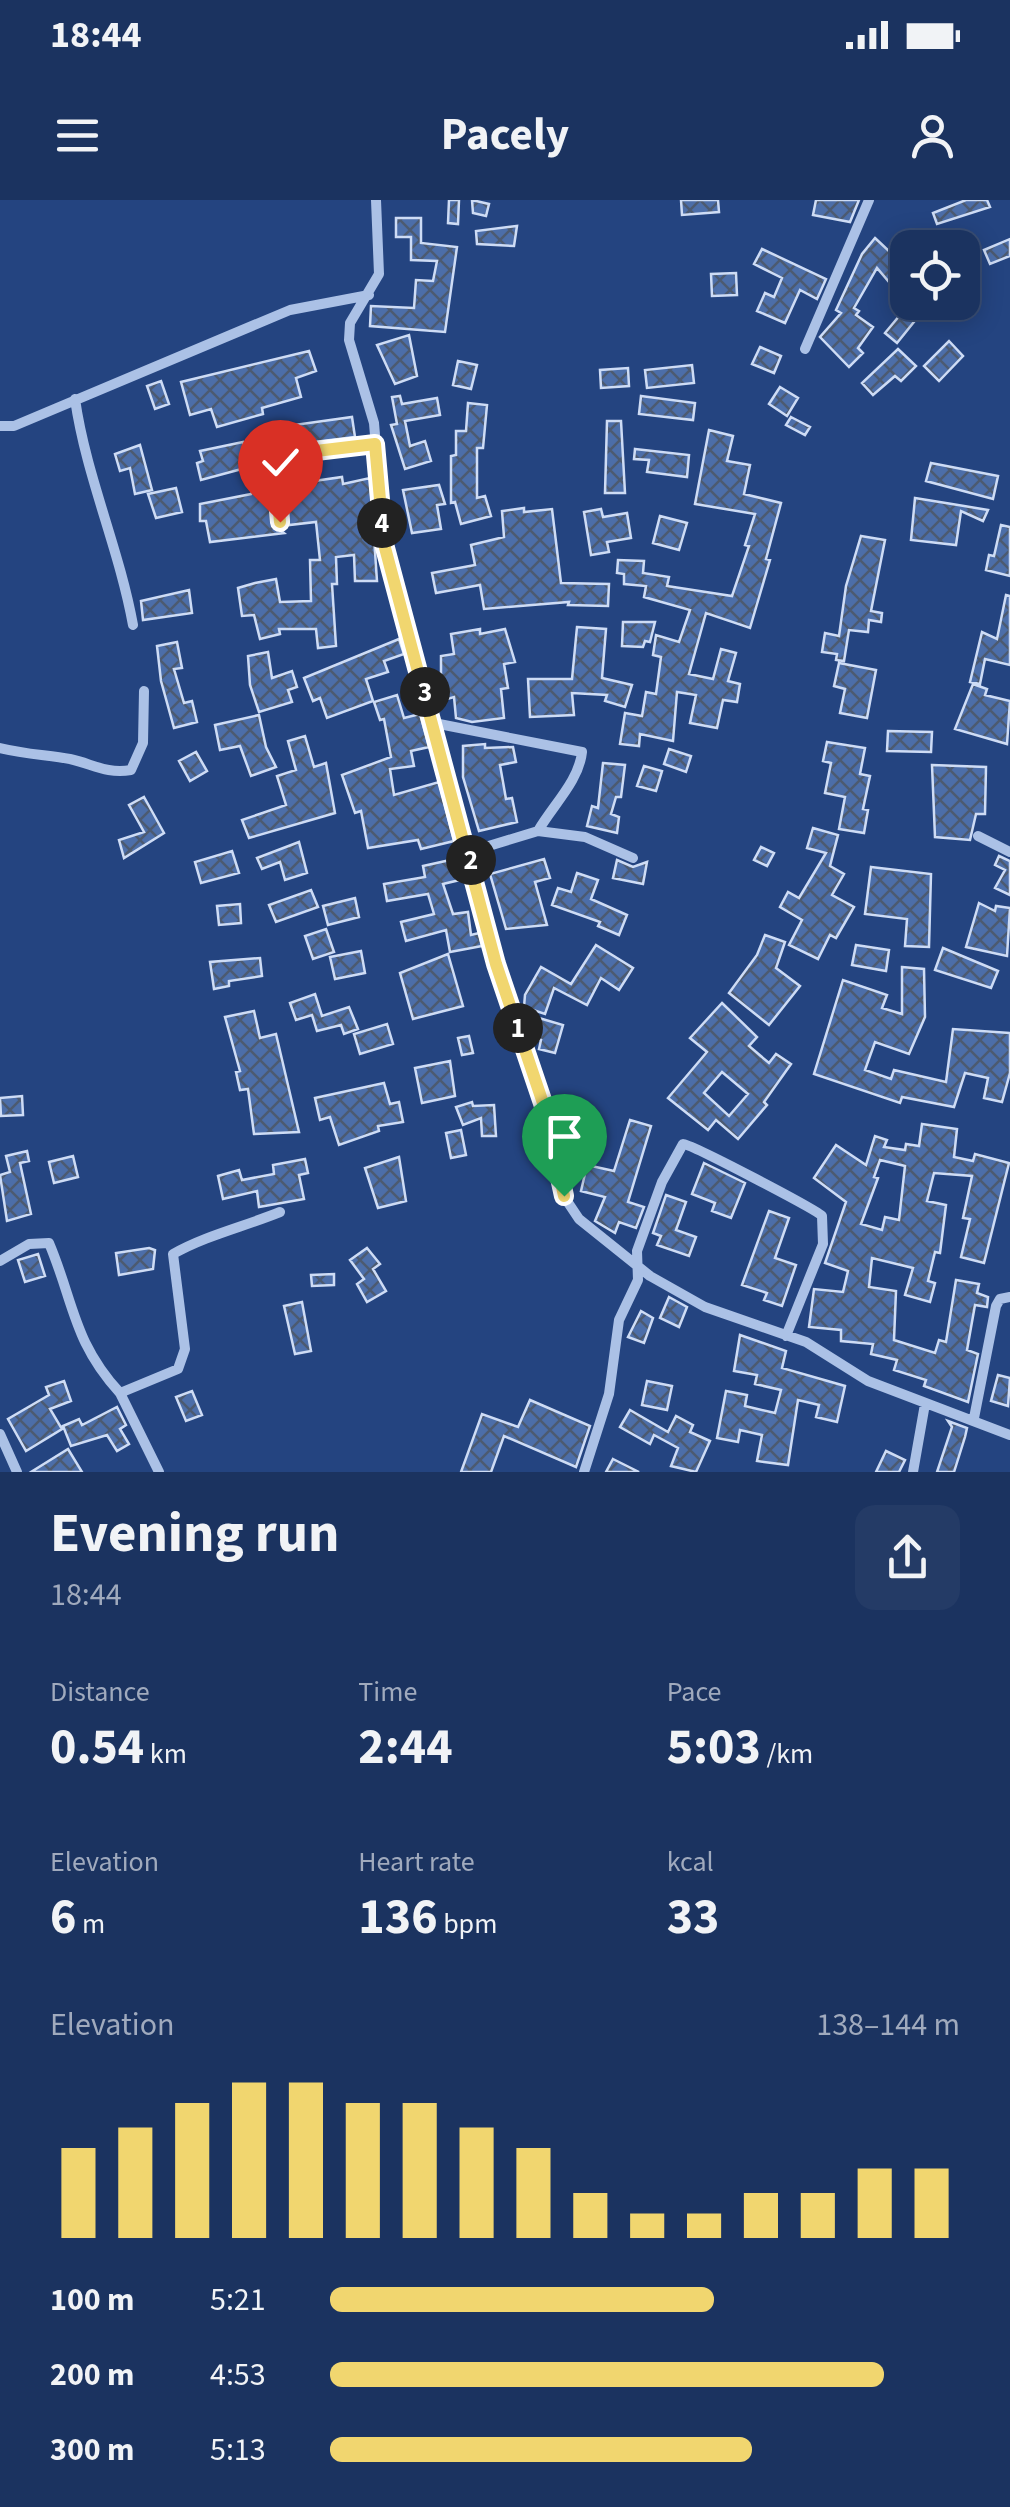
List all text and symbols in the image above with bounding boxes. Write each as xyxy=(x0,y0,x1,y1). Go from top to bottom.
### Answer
text: 18:44 xyxy=(50,8,142,62)
text: Pacely xyxy=(441,103,569,167)
icon: menu xyxy=(50,108,105,163)
icon: person xyxy=(905,108,960,163)
map controls xyxy=(890,230,980,320)
button: locate xyxy=(890,230,980,320)
pin xyxy=(238,420,323,523)
icon: check xyxy=(253,435,308,490)
pin: 4 xyxy=(357,498,407,548)
text: 4 xyxy=(375,503,389,543)
pin: 3 xyxy=(400,667,450,717)
text: 3 xyxy=(418,672,432,712)
pin: 2 xyxy=(446,835,496,885)
text: 2 xyxy=(464,840,478,880)
pin: 1 xyxy=(493,1003,543,1053)
text: 1 xyxy=(511,1008,525,1048)
pin xyxy=(522,1094,607,1197)
icon: arrive xyxy=(537,1109,592,1164)
text: Evening run xyxy=(50,1495,339,1573)
button: share xyxy=(855,1505,960,1610)
text: 18:44 xyxy=(50,1572,122,1618)
text: Distance xyxy=(50,1672,150,1712)
text: Time xyxy=(358,1672,417,1712)
text: Pace xyxy=(667,1672,722,1712)
text: 0.54 xyxy=(50,1712,144,1783)
text: 2:44 xyxy=(358,1712,453,1783)
text: 5:03 xyxy=(667,1712,761,1783)
text: km xyxy=(144,1734,187,1774)
text: /km xyxy=(761,1734,813,1774)
text: Elevation xyxy=(50,1842,159,1882)
text: Heart rate xyxy=(358,1842,475,1882)
text: kcal xyxy=(667,1842,714,1882)
text: 6 xyxy=(50,1882,76,1953)
text: 136 xyxy=(358,1882,438,1953)
text: 33 xyxy=(667,1882,719,1953)
text: m xyxy=(76,1904,105,1944)
text: bpm xyxy=(438,1904,497,1944)
text: Elevation xyxy=(50,2002,175,2048)
text: 138–144 m xyxy=(816,2002,960,2048)
text: 100 m xyxy=(50,2277,135,2323)
text: 5:21 xyxy=(210,2277,266,2323)
text: 200 m xyxy=(50,2352,135,2398)
text: 4:53 xyxy=(210,2352,266,2398)
text: 300 m xyxy=(50,2427,135,2473)
text: 5:13 xyxy=(210,2427,266,2473)

